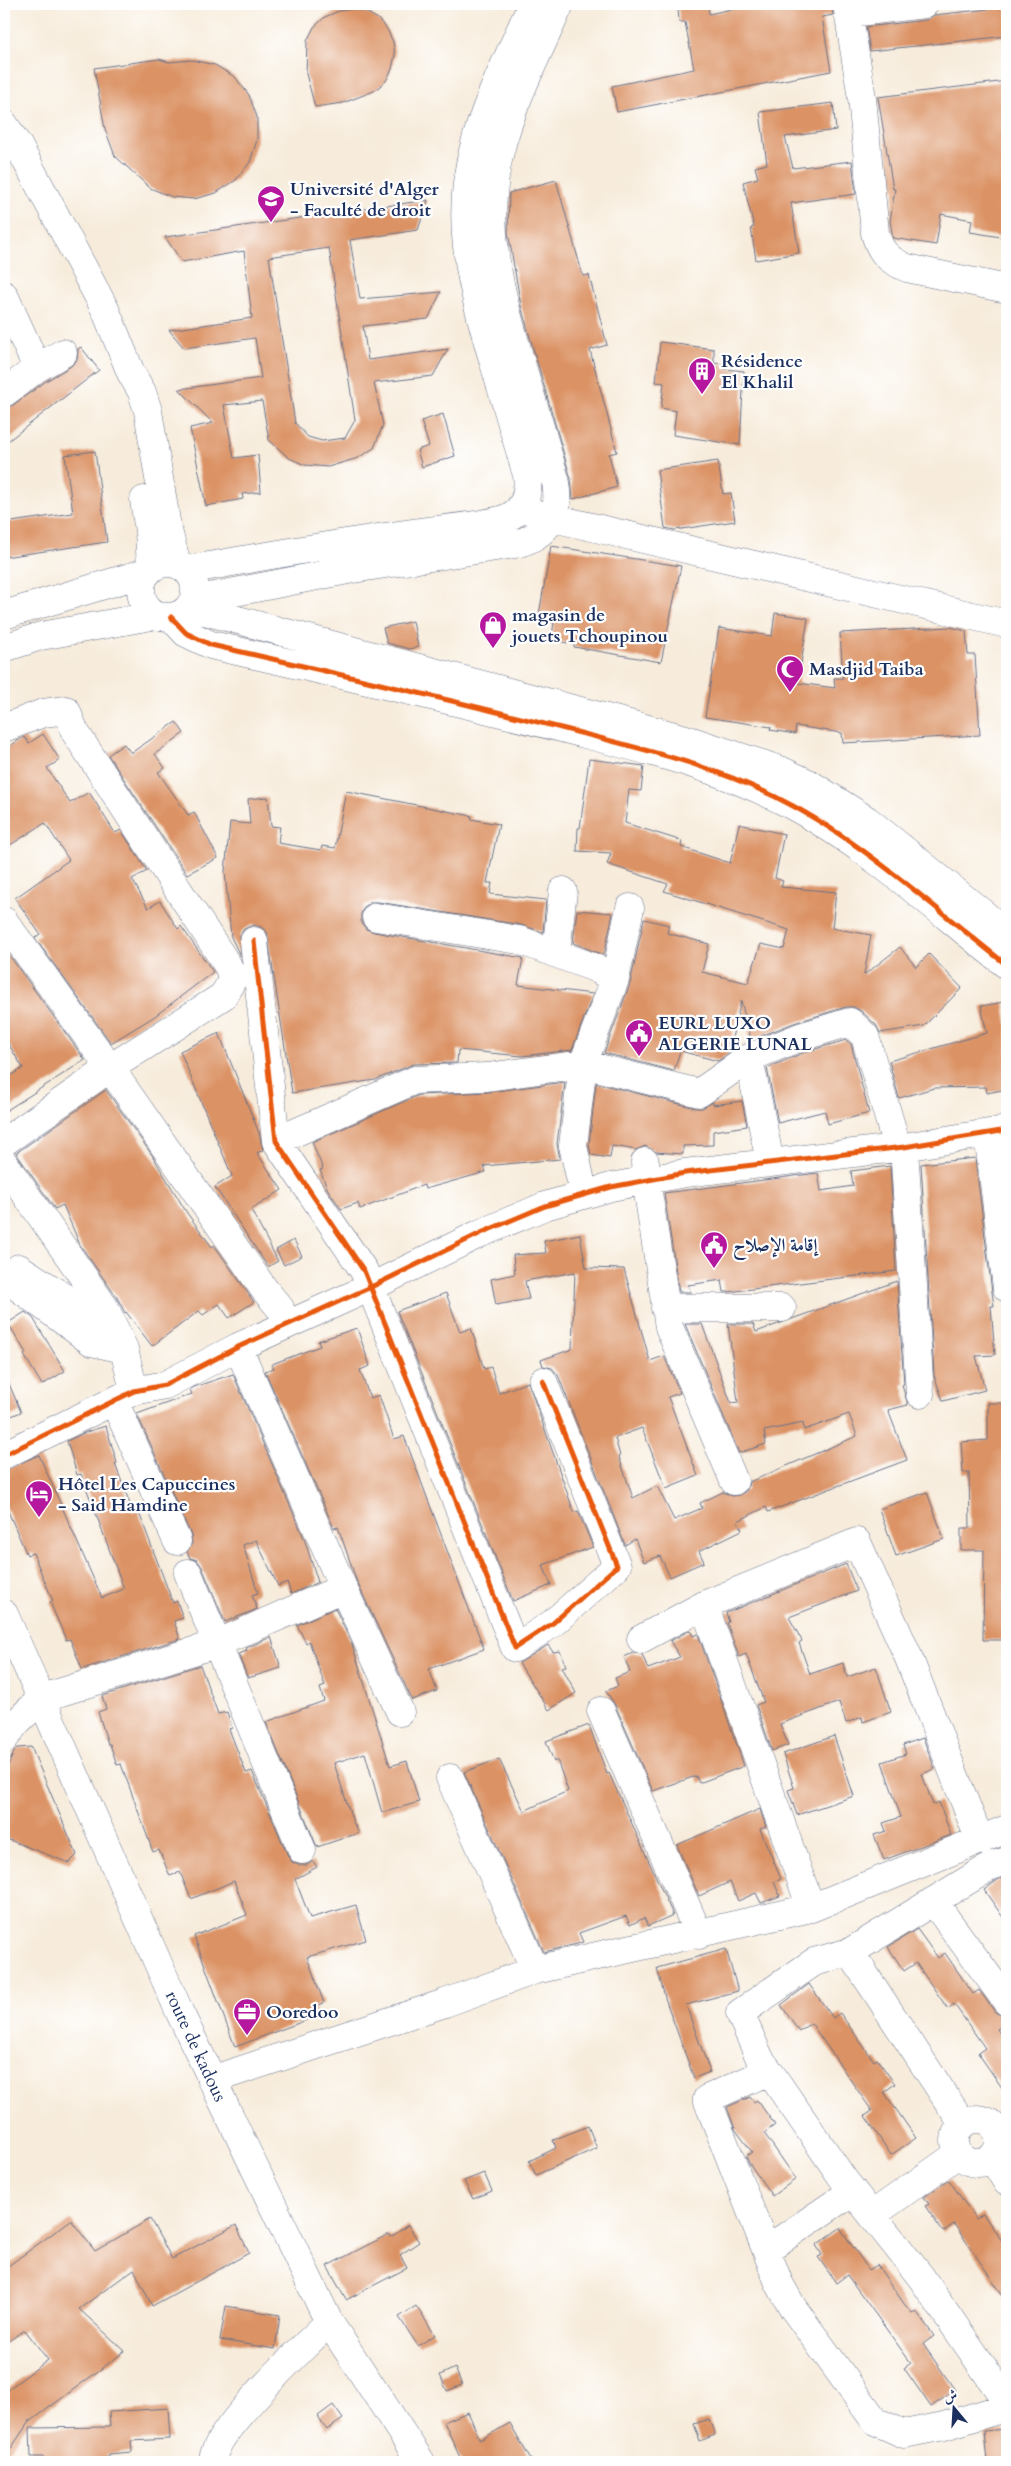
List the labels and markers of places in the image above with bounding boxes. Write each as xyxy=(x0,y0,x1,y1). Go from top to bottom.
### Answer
place label: Université d'Alger - Faculté de droit xyxy=(290,177,439,223)
school or university icon: Université d'Alger - Faculté de droit xyxy=(256,184,286,223)
place label: Résidence El Khalil xyxy=(721,349,803,395)
building icon: Résidence El Khalil xyxy=(687,356,717,395)
place label: magasin de jouets Tchoupinou xyxy=(509,603,668,649)
shop icon: magasin de jouets Tchoupinou xyxy=(478,610,508,649)
mosque icon: Masdjid Taiba xyxy=(775,654,805,693)
place label: Masdjid Taiba xyxy=(809,657,924,682)
place label: EURL LUXO ALGERIE LUNAL xyxy=(658,1011,813,1057)
public building icon: EURL LUXO ALGERIE LUNAL xyxy=(624,1018,654,1057)
public building icon: إقامة الإصلاح xyxy=(699,1230,729,1269)
place label: إقامة الإصلاح xyxy=(733,1233,819,1261)
place label: Hôtel Les Capuccines - Said Hamdine xyxy=(58,1472,235,1518)
hotel icon: Hôtel Les Capuccines - Said Hamdine xyxy=(24,1479,54,1518)
office icon: Ooredoo xyxy=(232,1997,262,2036)
place label: Ooredoo xyxy=(266,2000,339,2025)

